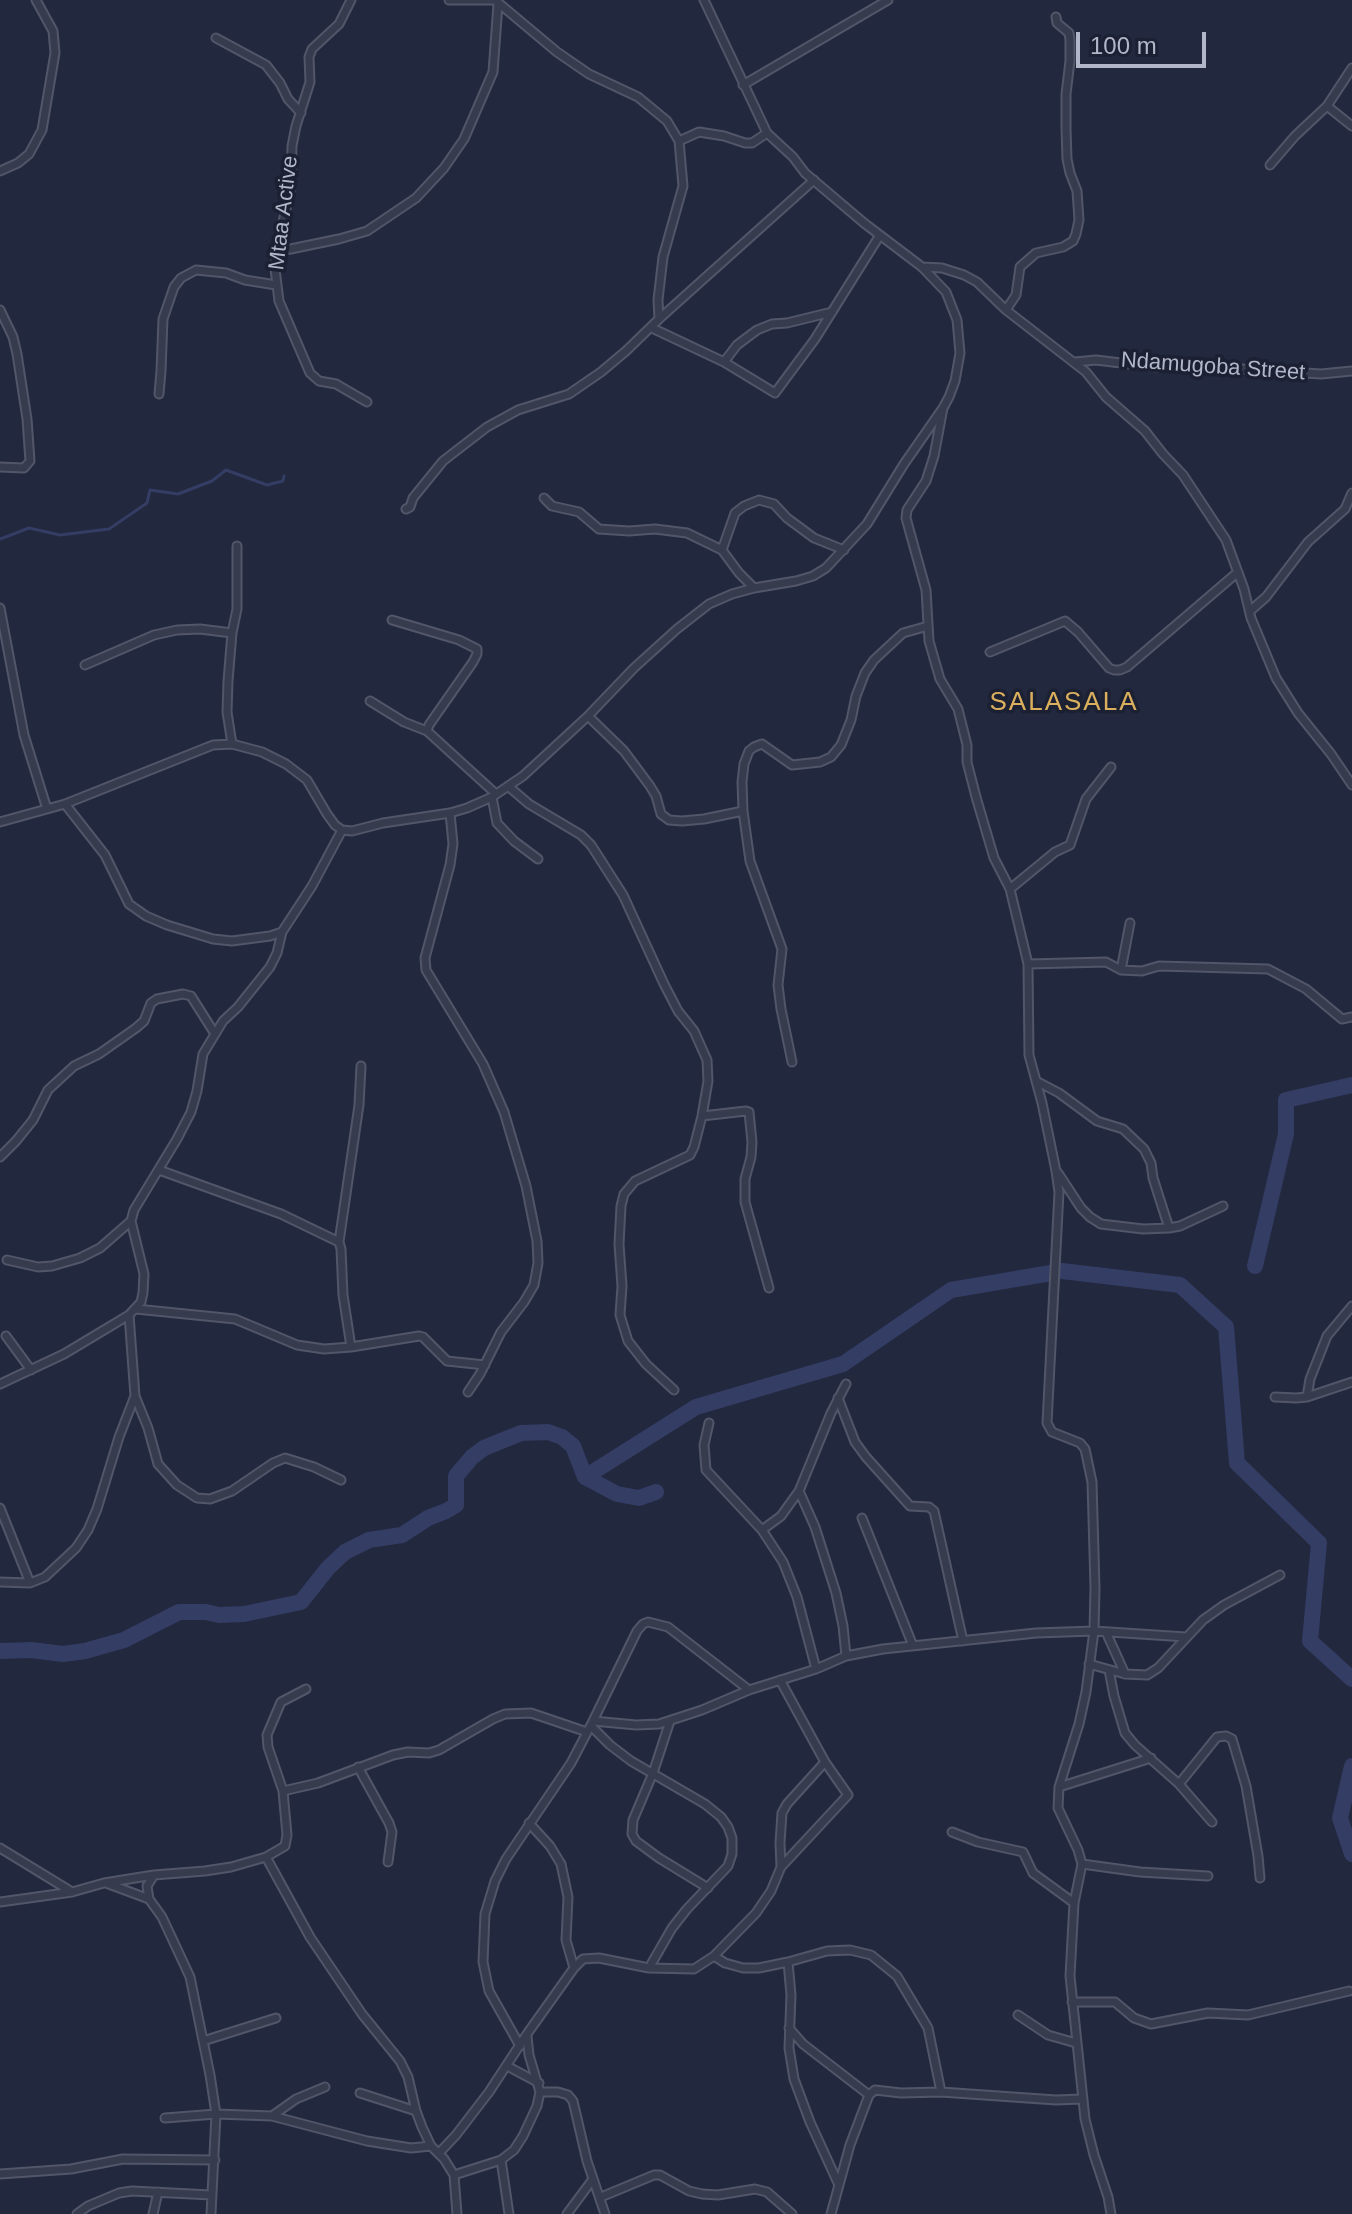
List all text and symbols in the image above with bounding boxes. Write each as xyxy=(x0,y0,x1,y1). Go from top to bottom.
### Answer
scale bar xyxy=(1080,16,1210,66)
text: 100 m xyxy=(1090,32,1157,59)
street label: Mtaa Active xyxy=(264,154,304,272)
street label: Ndamugoba Street xyxy=(1120,347,1306,387)
district label: SALASALA xyxy=(990,687,1138,719)

